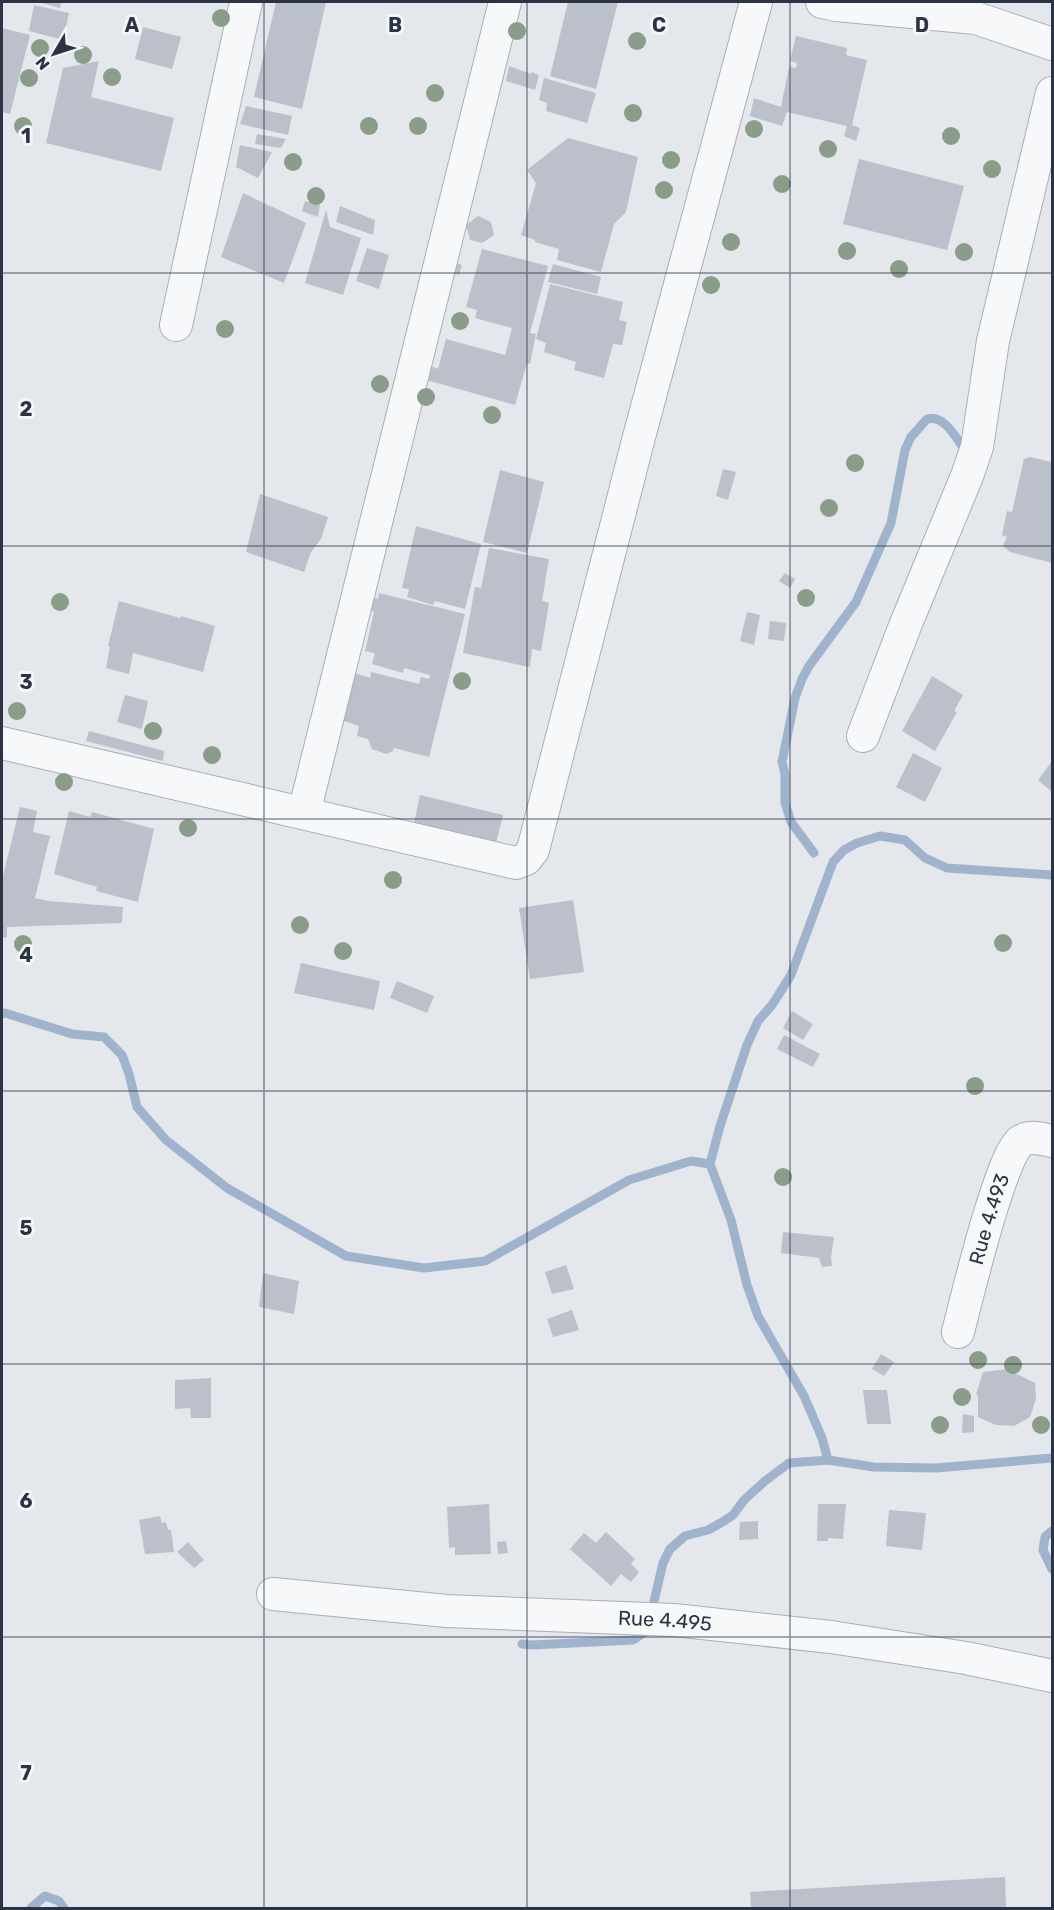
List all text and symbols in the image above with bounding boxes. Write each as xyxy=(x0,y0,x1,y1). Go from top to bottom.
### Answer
text: A xyxy=(125,13,140,37)
text: B xyxy=(388,13,402,37)
text: C xyxy=(652,13,666,37)
text: D xyxy=(915,13,929,37)
north arrow xyxy=(24,24,84,84)
text: N xyxy=(32,53,54,74)
text: 1 xyxy=(21,124,31,148)
text: 2 xyxy=(20,397,33,421)
text: 3 xyxy=(19,670,33,694)
text: 4 xyxy=(19,943,33,967)
street label: Rue 4.493 xyxy=(964,1170,1014,1267)
text: 5 xyxy=(20,1216,33,1240)
text: 6 xyxy=(19,1489,33,1513)
street label: Rue 4.495 xyxy=(617,1606,713,1636)
text: 7 xyxy=(20,1761,32,1785)

